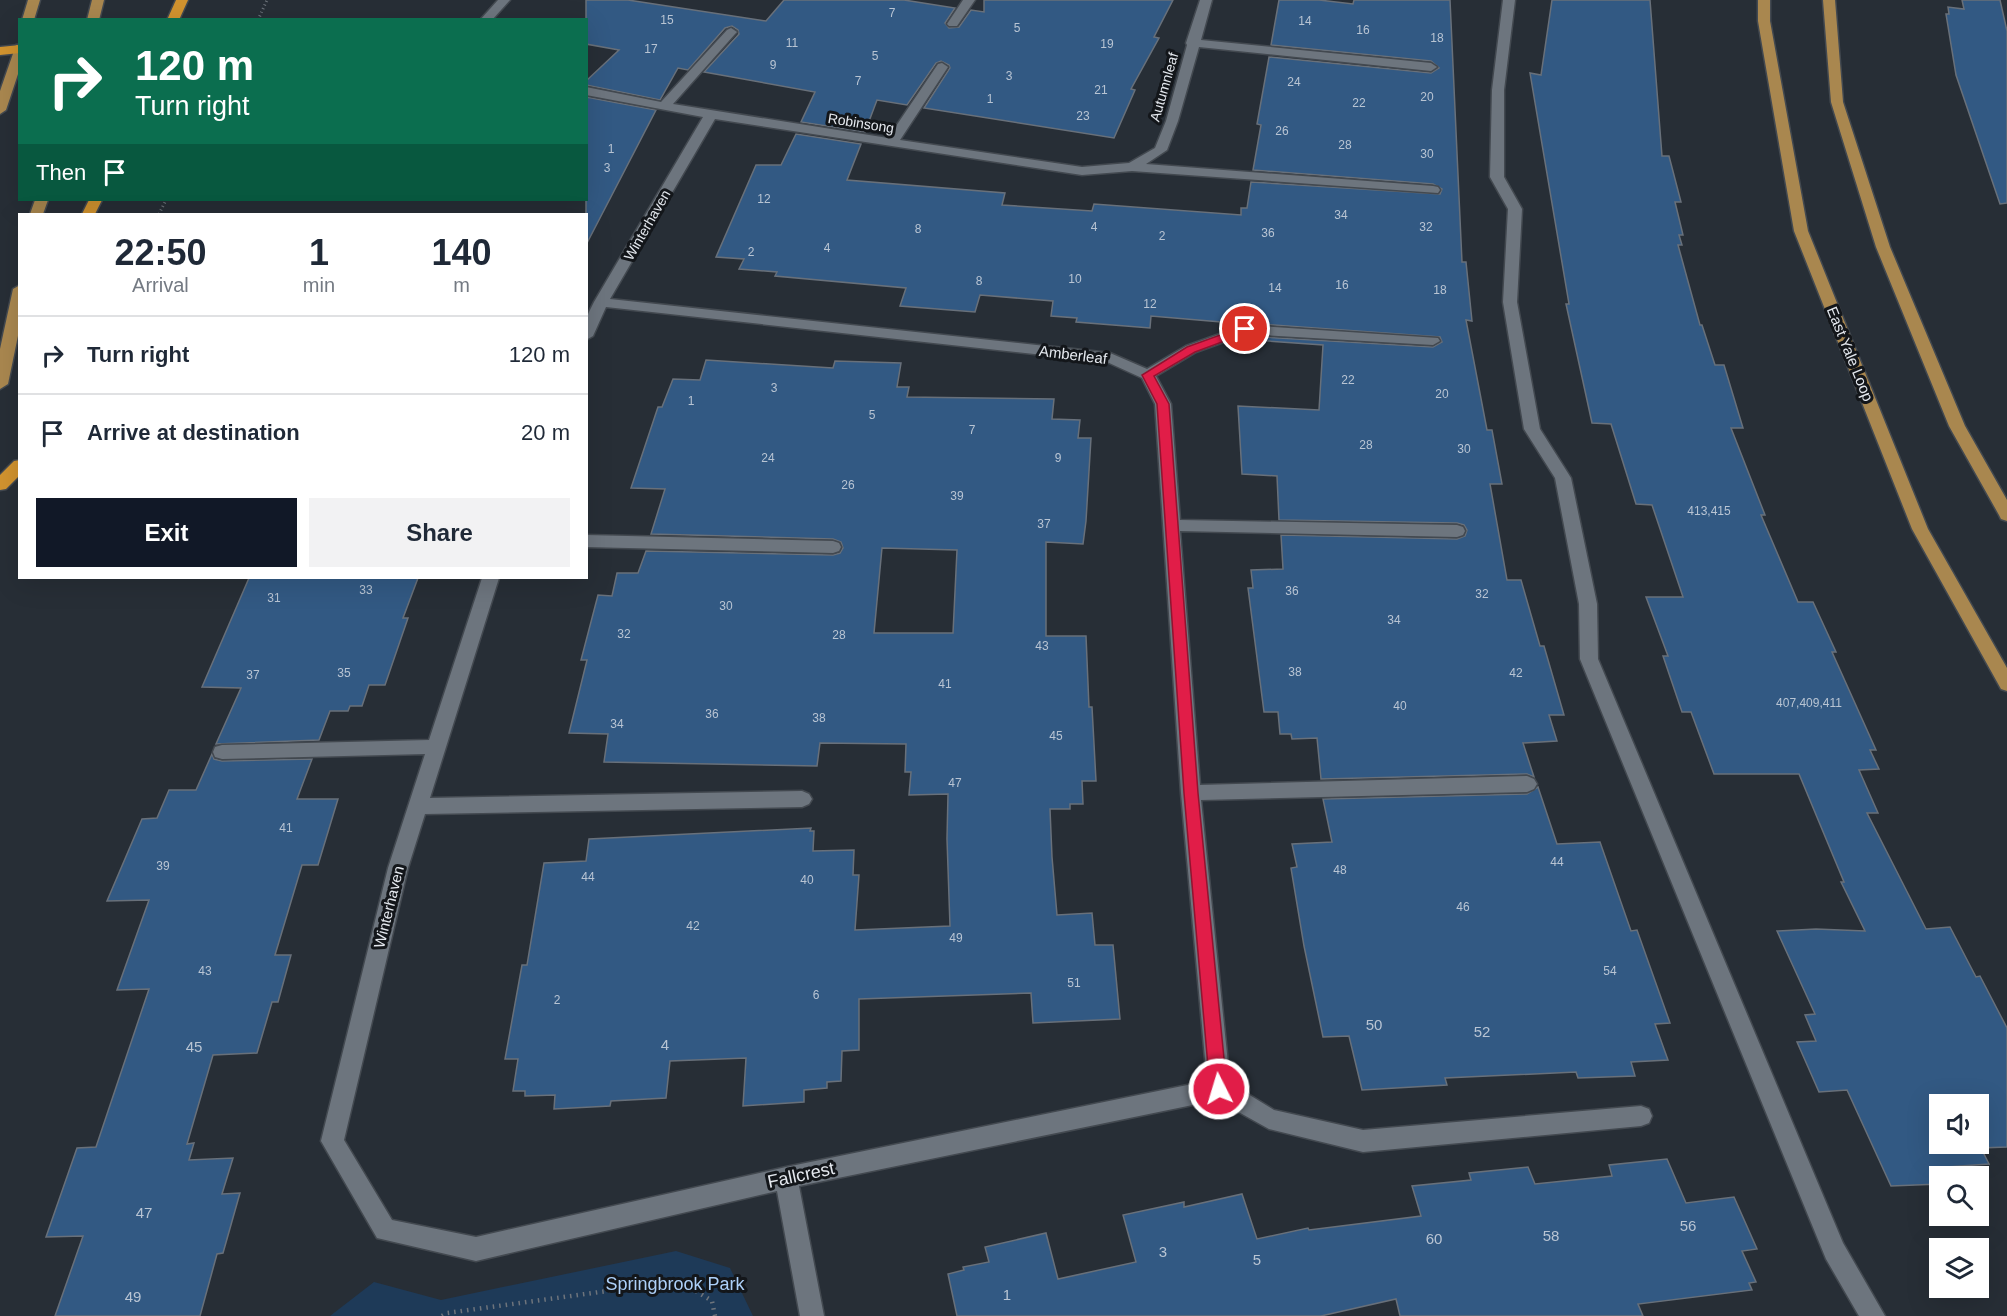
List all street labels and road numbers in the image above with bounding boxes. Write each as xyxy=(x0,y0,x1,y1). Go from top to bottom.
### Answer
street label: Autumnleaf xyxy=(1147,51,1181,123)
street label: Robinsong xyxy=(827,110,895,136)
street label: Winterhaven xyxy=(620,187,674,263)
street label: East Yale Loop xyxy=(1824,304,1877,404)
street label: Amberleaf xyxy=(1038,342,1109,367)
street label: Winterhaven xyxy=(370,864,407,950)
street label: Fallcrest xyxy=(766,1158,836,1192)

